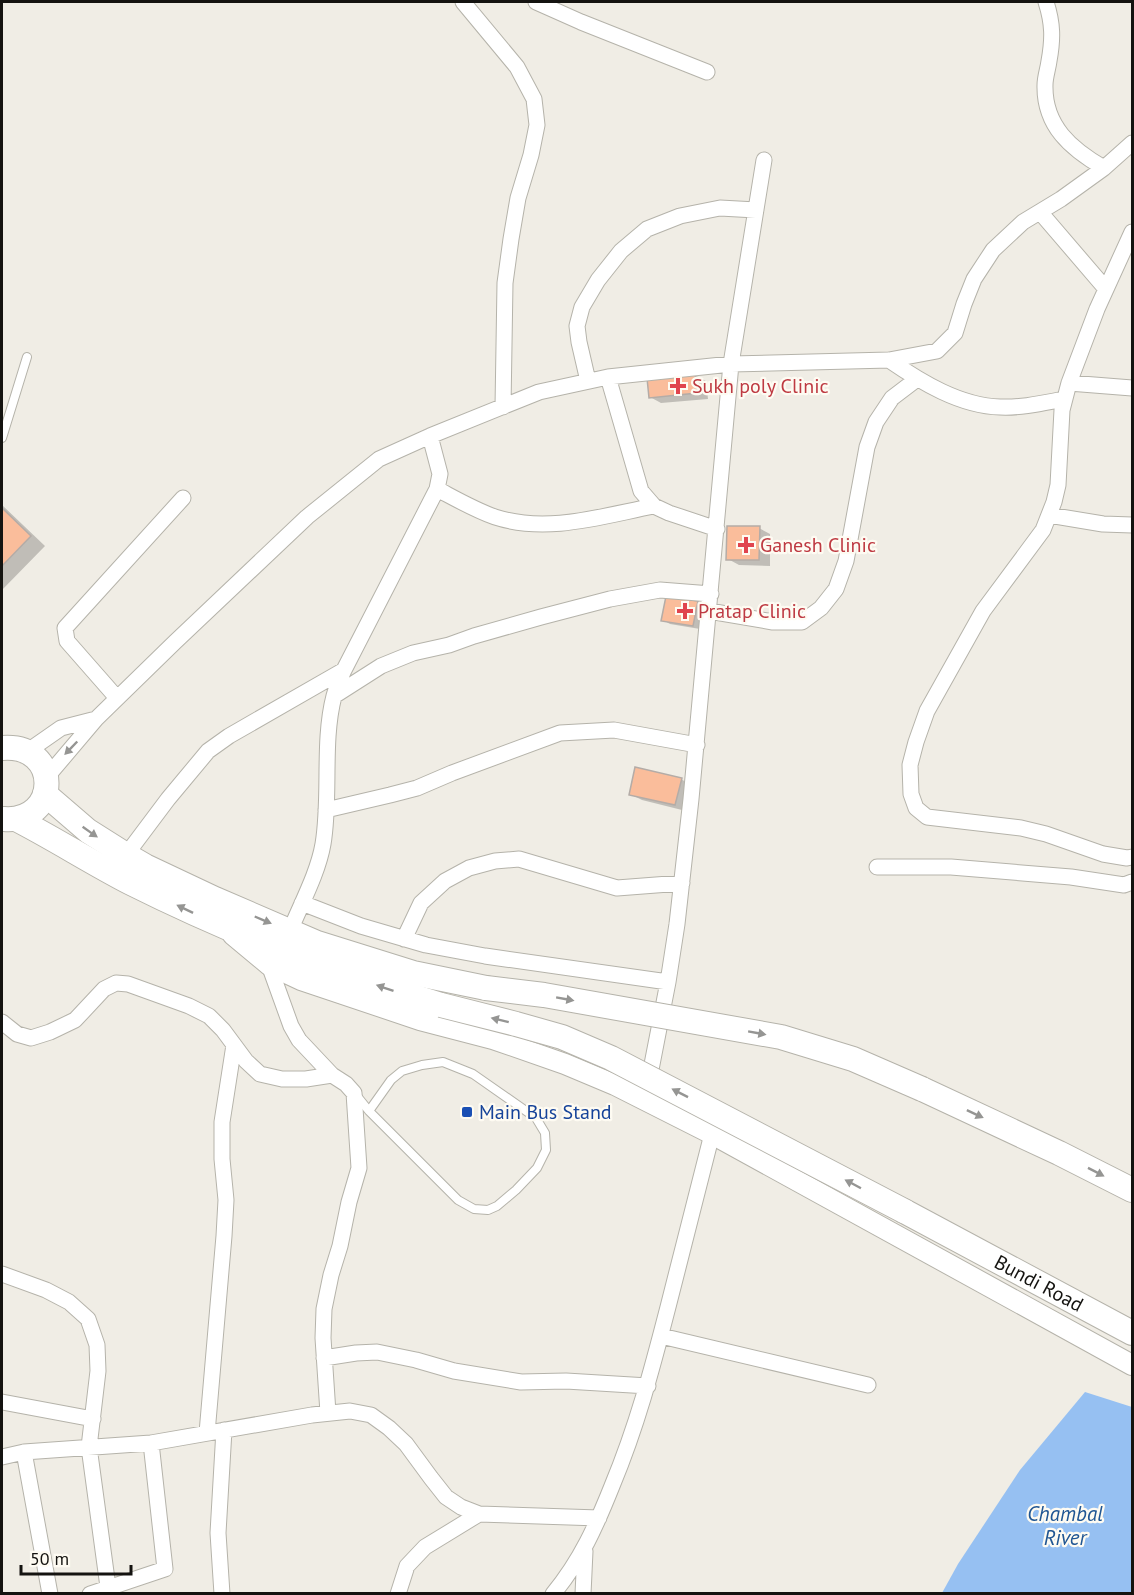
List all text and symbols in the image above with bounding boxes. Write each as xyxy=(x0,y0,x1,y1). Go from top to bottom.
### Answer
place label: Sukh poly Clinic xyxy=(692,373,829,399)
marker: Sukh poly Clinic xyxy=(669,377,687,395)
place label: Ganesh Clinic xyxy=(760,532,876,558)
marker: Ganesh Clinic xyxy=(737,536,755,554)
place label: Pratap Clinic xyxy=(698,598,806,624)
marker: Pratap Clinic xyxy=(676,602,694,620)
one-way arrow xyxy=(65,741,79,755)
one-way arrow xyxy=(81,826,97,838)
one-way arrow xyxy=(176,904,193,913)
one-way arrow xyxy=(255,915,273,925)
one-way arrow xyxy=(376,982,394,992)
one-way arrow xyxy=(555,995,574,1004)
one-way arrow xyxy=(491,1014,509,1024)
one-way arrow xyxy=(747,1029,766,1038)
one-way arrow xyxy=(671,1089,689,1099)
place label: Main Bus Stand xyxy=(479,1099,612,1125)
marker: Main Bus Stand xyxy=(460,1105,474,1119)
one-way arrow xyxy=(967,1109,985,1119)
one-way arrow xyxy=(1087,1167,1104,1176)
one-way arrow xyxy=(844,1179,861,1189)
street label: Bundi Road xyxy=(990,1249,1088,1318)
water label: Chambal River xyxy=(1027,1500,1103,1551)
scale bar xyxy=(21,1538,130,1576)
text: 50 m xyxy=(30,1547,69,1570)

